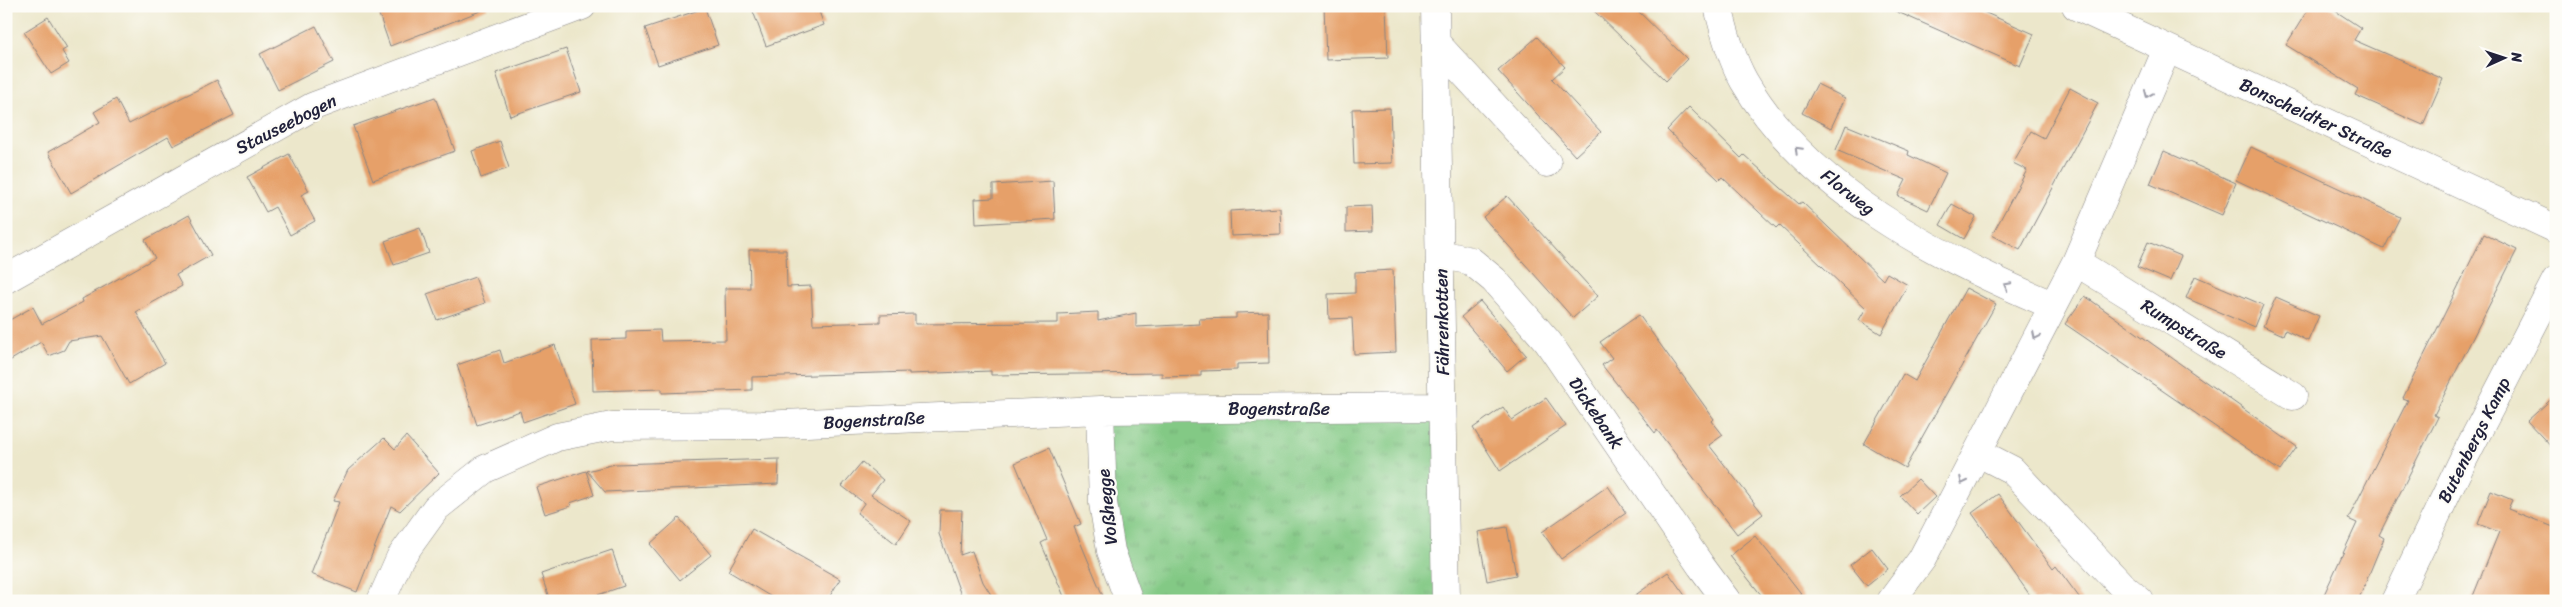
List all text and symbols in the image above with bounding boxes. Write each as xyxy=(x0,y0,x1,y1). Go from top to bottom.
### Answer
north arrow xyxy=(2480,32,2530,82)
text: N xyxy=(2504,51,2529,63)
street label: Bonscheidter Straße xyxy=(2234,68,2398,168)
street label: Stauseebogen xyxy=(230,85,343,163)
one-way arrow xyxy=(2144,89,2155,98)
one-way arrow xyxy=(1795,147,1804,156)
street label: Florweg xyxy=(1814,160,1882,224)
street label: Fährenkotten xyxy=(1425,268,1459,376)
one-way arrow xyxy=(2003,281,2012,292)
street label: Rumpstraße xyxy=(2135,290,2234,368)
one-way arrow xyxy=(2032,331,2042,340)
street label: Dickebank xyxy=(1560,370,1632,456)
street label: Butenbergs Kamp xyxy=(2428,371,2520,509)
street label: Bogenstraße xyxy=(1228,393,1330,425)
street label: Bogenstraße xyxy=(822,401,926,439)
street label: Voßhegge xyxy=(1087,467,1127,547)
one-way arrow xyxy=(1959,476,1969,485)

